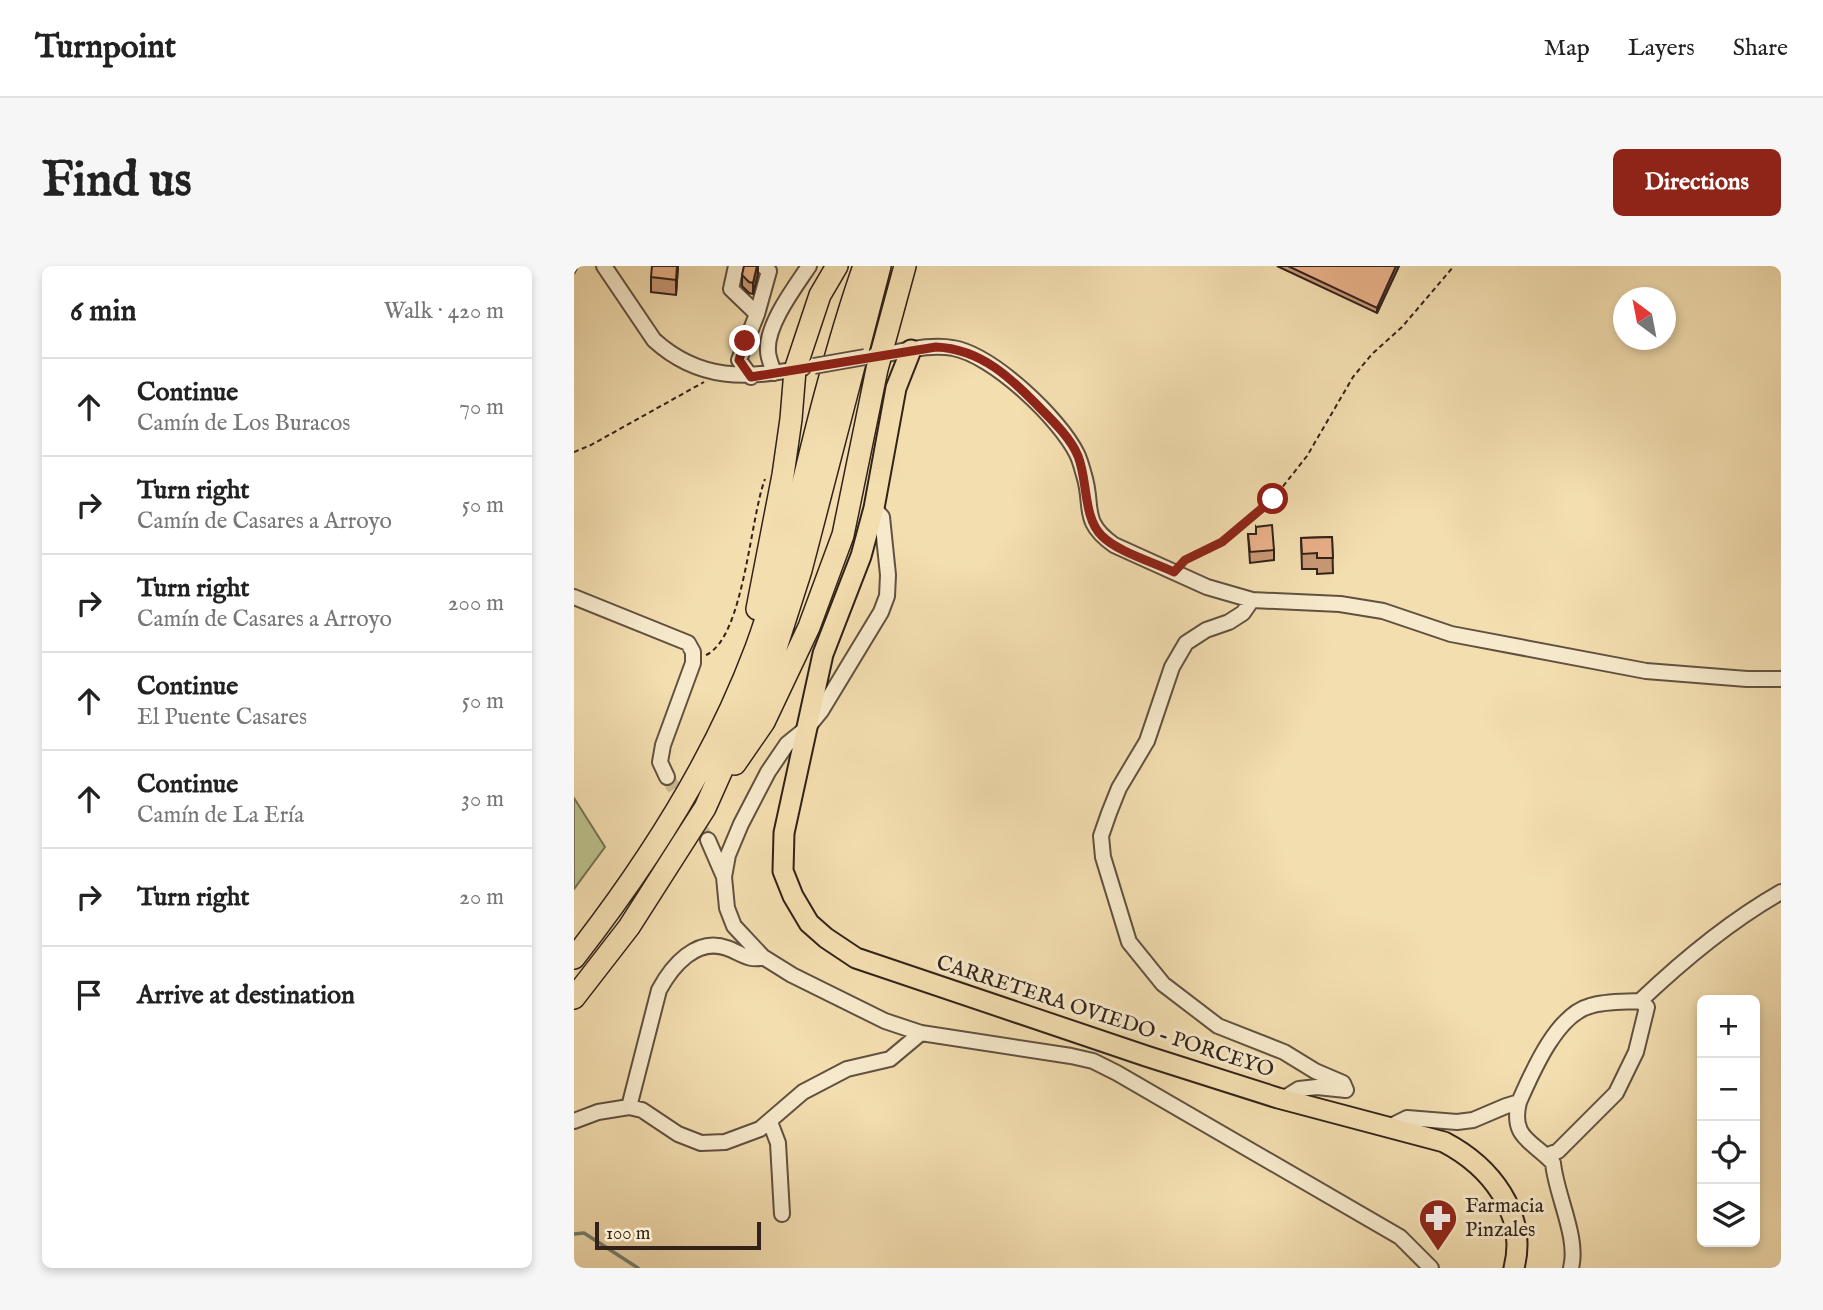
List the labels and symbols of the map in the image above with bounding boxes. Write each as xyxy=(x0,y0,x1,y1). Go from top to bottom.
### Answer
north arrow xyxy=(1613,287,1676,350)
route end xyxy=(729,325,760,356)
route start xyxy=(1257,483,1288,514)
street label: CARRETERA OVIEDO - PORCEYO xyxy=(933,950,1277,1084)
place label: Farmacia Pinzales xyxy=(1465,1193,1545,1244)
pharmacy icon: Farmacia Pinzales xyxy=(1417,1197,1459,1252)
scale bar xyxy=(595,1219,761,1251)

